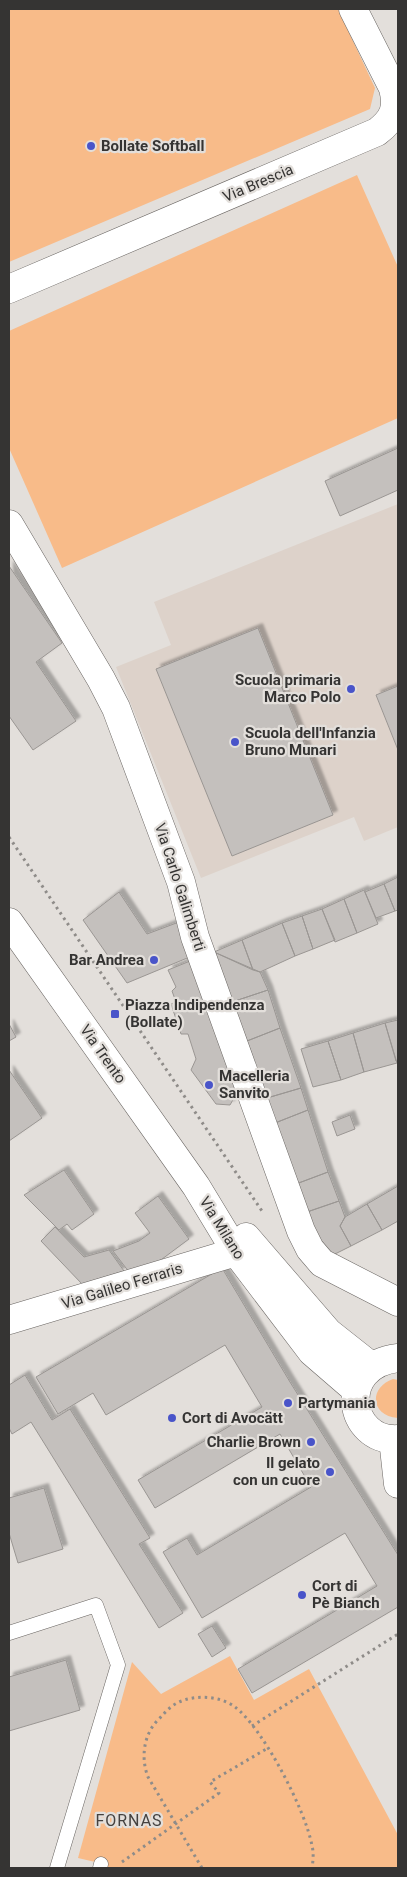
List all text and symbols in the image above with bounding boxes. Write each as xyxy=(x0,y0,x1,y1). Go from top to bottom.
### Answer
place label: Bollate Softball xyxy=(101,137,204,155)
marker: Bollate Softball xyxy=(85,140,97,152)
street label: Via Brescia xyxy=(220,160,296,206)
place label: Scuola primaria Marco Polo xyxy=(235,671,341,706)
marker: Scuola primaria Marco Polo xyxy=(345,683,357,695)
place label: Scuola dell'Infanzia Bruno Munari xyxy=(245,724,376,759)
marker: Scuola dell'Infanzia Bruno Munari xyxy=(229,736,241,748)
street label: Via Carlo Galimberti xyxy=(151,821,209,953)
place label: Bar Andrea xyxy=(69,951,144,969)
marker: Bar Andrea xyxy=(148,954,160,966)
place label: Piazza Indipendenza (Bollate) xyxy=(125,996,264,1031)
marker: Piazza Indipendenza (Bollate) xyxy=(109,1008,121,1020)
street label: Via Trento xyxy=(76,1021,130,1087)
place label: Macelleria Sanvito xyxy=(219,1067,290,1102)
marker: Macelleria Sanvito xyxy=(203,1079,215,1091)
street label: Via Milano xyxy=(196,1193,248,1263)
street label: Via Galileo Ferraris xyxy=(59,1259,185,1313)
place label: Partymania xyxy=(298,1394,376,1412)
marker: Partymania xyxy=(282,1397,294,1409)
place label: Cort di Avocätt xyxy=(182,1409,283,1427)
marker: Cort di Avocätt xyxy=(166,1412,178,1424)
place label: Charlie Brown xyxy=(207,1433,301,1451)
marker: Charlie Brown xyxy=(305,1436,317,1448)
place label: Il gelato con un cuore xyxy=(233,1454,320,1489)
marker: Il gelato con un cuore xyxy=(324,1466,336,1478)
place label: Cort di Pè Bianch xyxy=(312,1577,380,1612)
marker: Cort di Pè Bianch xyxy=(296,1589,308,1601)
district label: FORNAS xyxy=(95,1811,163,1830)

